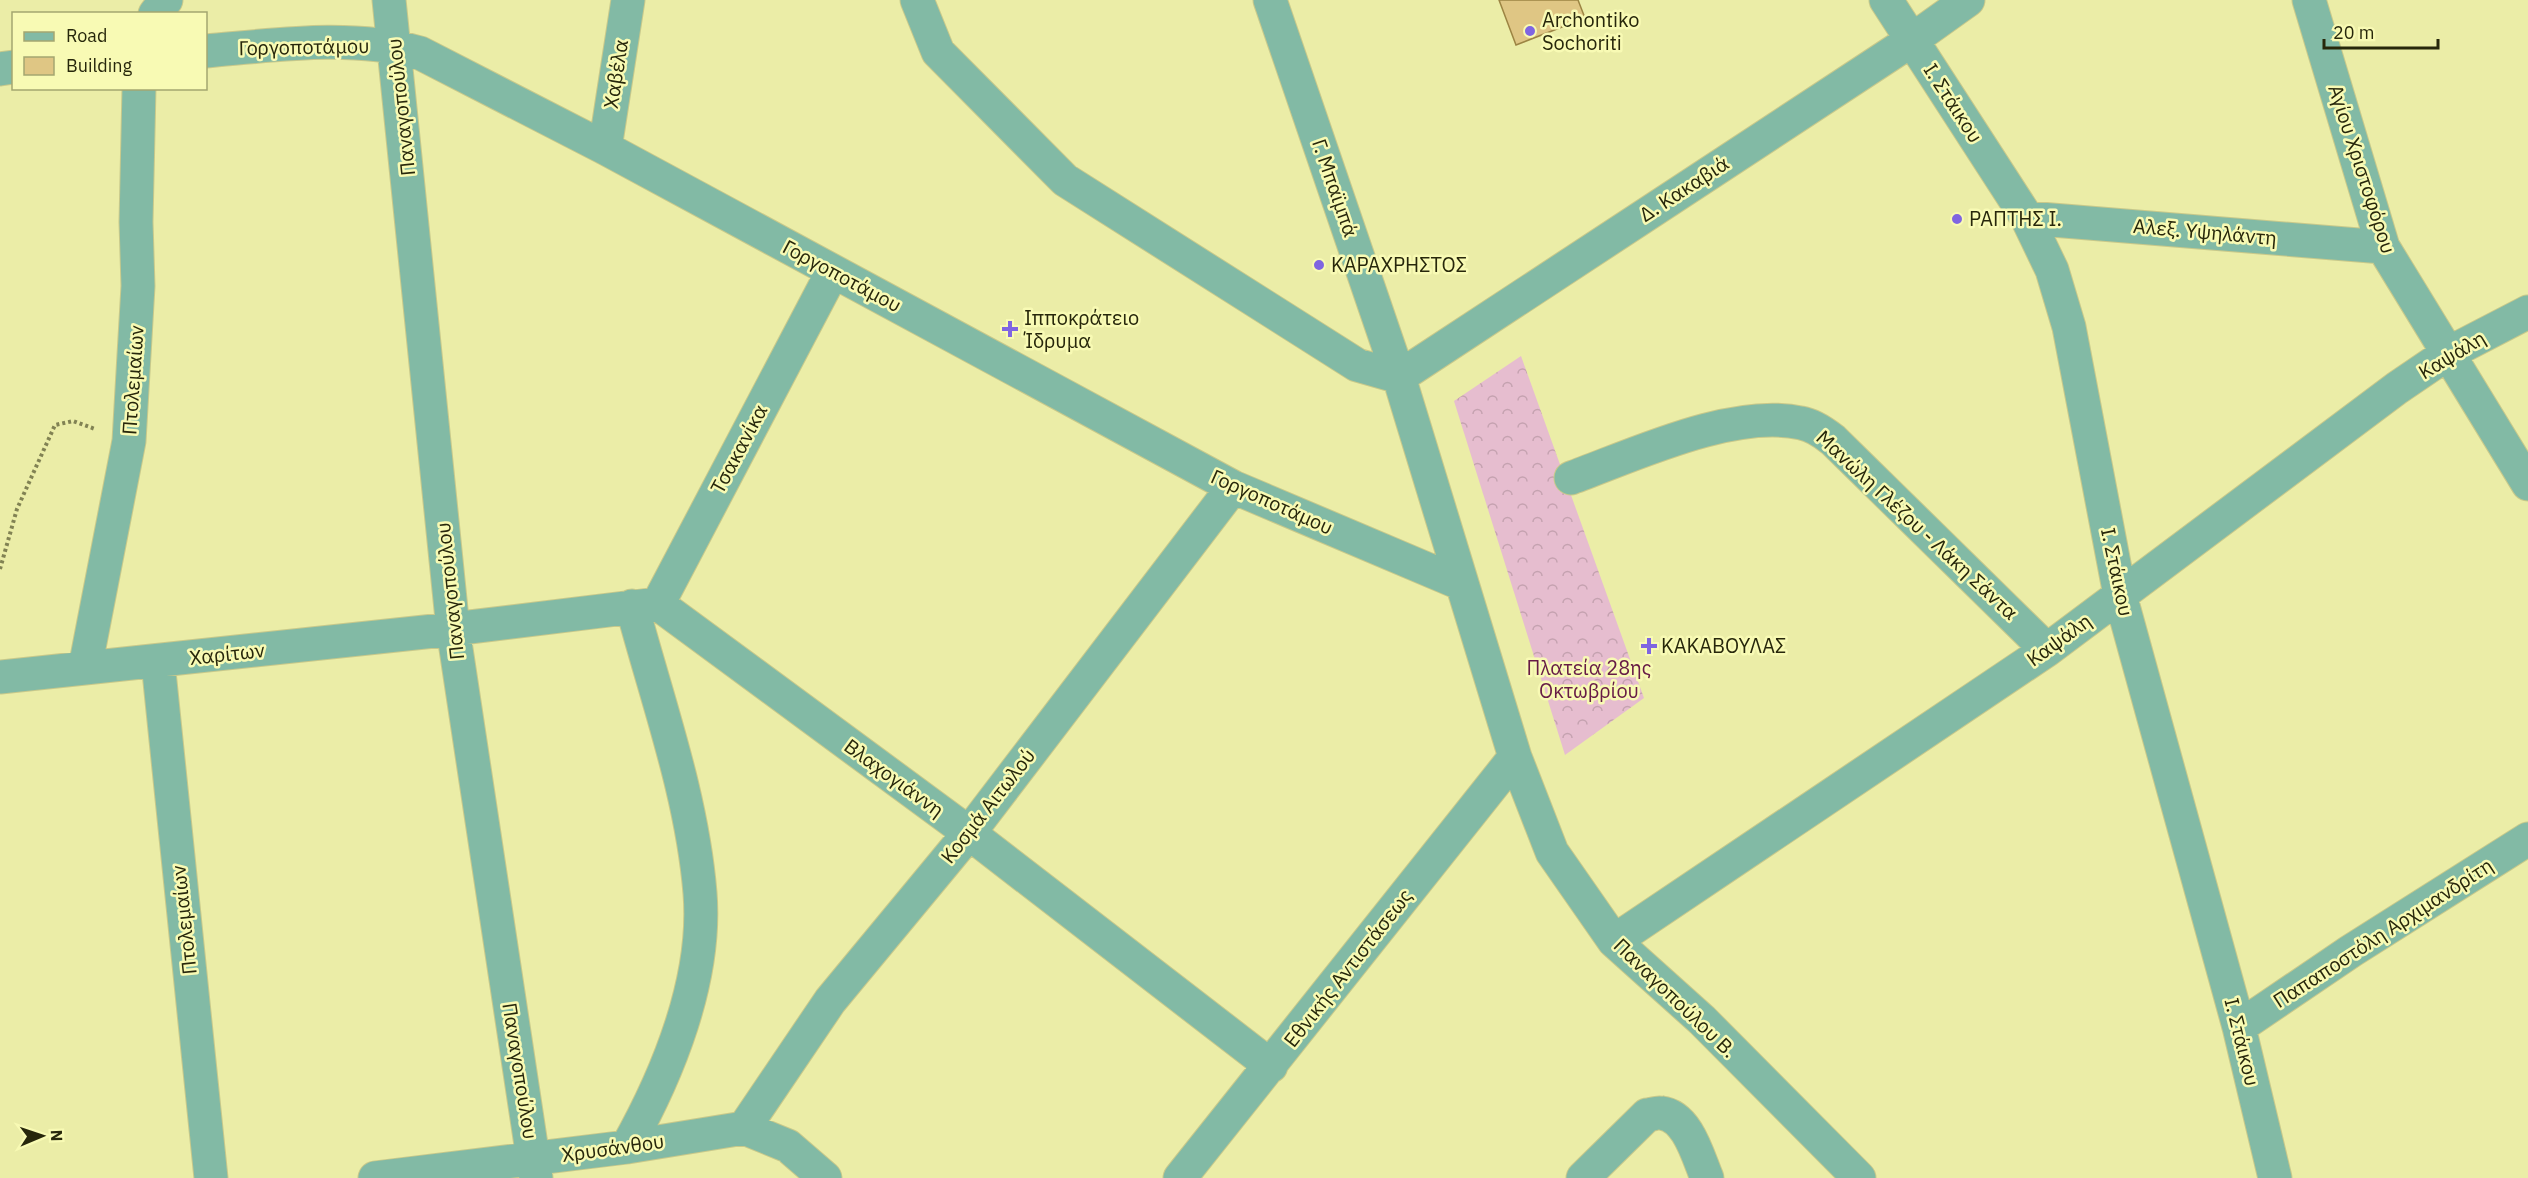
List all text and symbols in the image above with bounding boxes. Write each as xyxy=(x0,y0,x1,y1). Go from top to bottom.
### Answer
place label: Archontiko Sochoriti xyxy=(1542,6,1639,56)
legend xyxy=(12,12,207,90)
scale bar xyxy=(2324,12,2438,50)
text: 20 m xyxy=(2333,21,2375,44)
text: Road xyxy=(66,24,107,47)
marker: Archontiko Sochoriti xyxy=(1523,24,1537,38)
street label: Γοργοποτάμου xyxy=(238,32,370,61)
street label: Παναγοπούλου xyxy=(380,37,421,177)
street label: Χαβέλα xyxy=(597,37,634,110)
text: Building xyxy=(66,54,133,77)
street label: Ι. Στάικου xyxy=(1918,58,1989,148)
street label: Αγίου Χριστοφόρου xyxy=(2322,81,2403,257)
street label: Γ. Μπαϊμπά xyxy=(1306,135,1365,241)
street label: Δ. Κακαβιά xyxy=(1634,149,1734,228)
place label: ΡΑΠΤΗΣ Ι. xyxy=(1969,205,2062,232)
marker: ΡΑΠΤΗΣ Ι. xyxy=(1950,212,1964,226)
street label: Αλεξ. Υψηλάντη xyxy=(2132,212,2278,251)
street label: Γοργοποτάμου xyxy=(778,233,906,318)
place label: ΚΑΡΑΧΡΗΣΤΟΣ xyxy=(1331,251,1467,278)
marker: ΚΑΡΑΧΡΗΣΤΟΣ xyxy=(1312,258,1326,272)
place label: Ιπποκράτειο Ίδρυμα xyxy=(1023,304,1139,354)
marker: Ιπποκράτειο Ίδρυμα xyxy=(1001,320,1019,338)
street label: Πτολεμαίων xyxy=(115,324,150,436)
street label: Καψάλη xyxy=(2413,324,2490,385)
street label: Τσακανίκα xyxy=(704,399,773,498)
street label: Μανώλη Γλέζου - Λάκη Σάντα xyxy=(1811,424,2024,625)
street label: Γοργοποτάμου xyxy=(1207,463,1337,540)
street label: Παναγοπούλου xyxy=(429,521,470,661)
street label: Ι. Στάικου xyxy=(2095,525,2140,619)
street label: Καψάλη xyxy=(2021,607,2097,672)
place label: ΚΑΚΑΒΟΥΛΑΣ xyxy=(1661,632,1786,659)
street label: Χαρίτων xyxy=(188,636,266,671)
marker: ΚΑΚΑΒΟΥΛΑΣ xyxy=(1642,639,1656,653)
park label: Πλατεία 28ης Οκτωβρίου xyxy=(1527,654,1651,704)
street label: Βλαχογιάννη xyxy=(839,732,950,823)
street label: Κοσμά Αιτωλού xyxy=(934,743,1041,869)
street label: Παπαποστόλη Αρχιμανδρίτη xyxy=(2268,851,2498,1014)
street label: Πτολεμαίων xyxy=(164,864,203,976)
street label: Εθνικής Αντιστάσεως xyxy=(1277,883,1418,1052)
street label: Παναγοπούλου Β. xyxy=(1608,932,1743,1063)
street label: Ι. Στάικου xyxy=(2219,995,2266,1089)
street label: Παναγοπούλου xyxy=(496,1001,545,1141)
north arrow xyxy=(12,1106,72,1166)
street label: Χρυσάνθου xyxy=(560,1127,666,1168)
text: N xyxy=(47,1129,67,1142)

